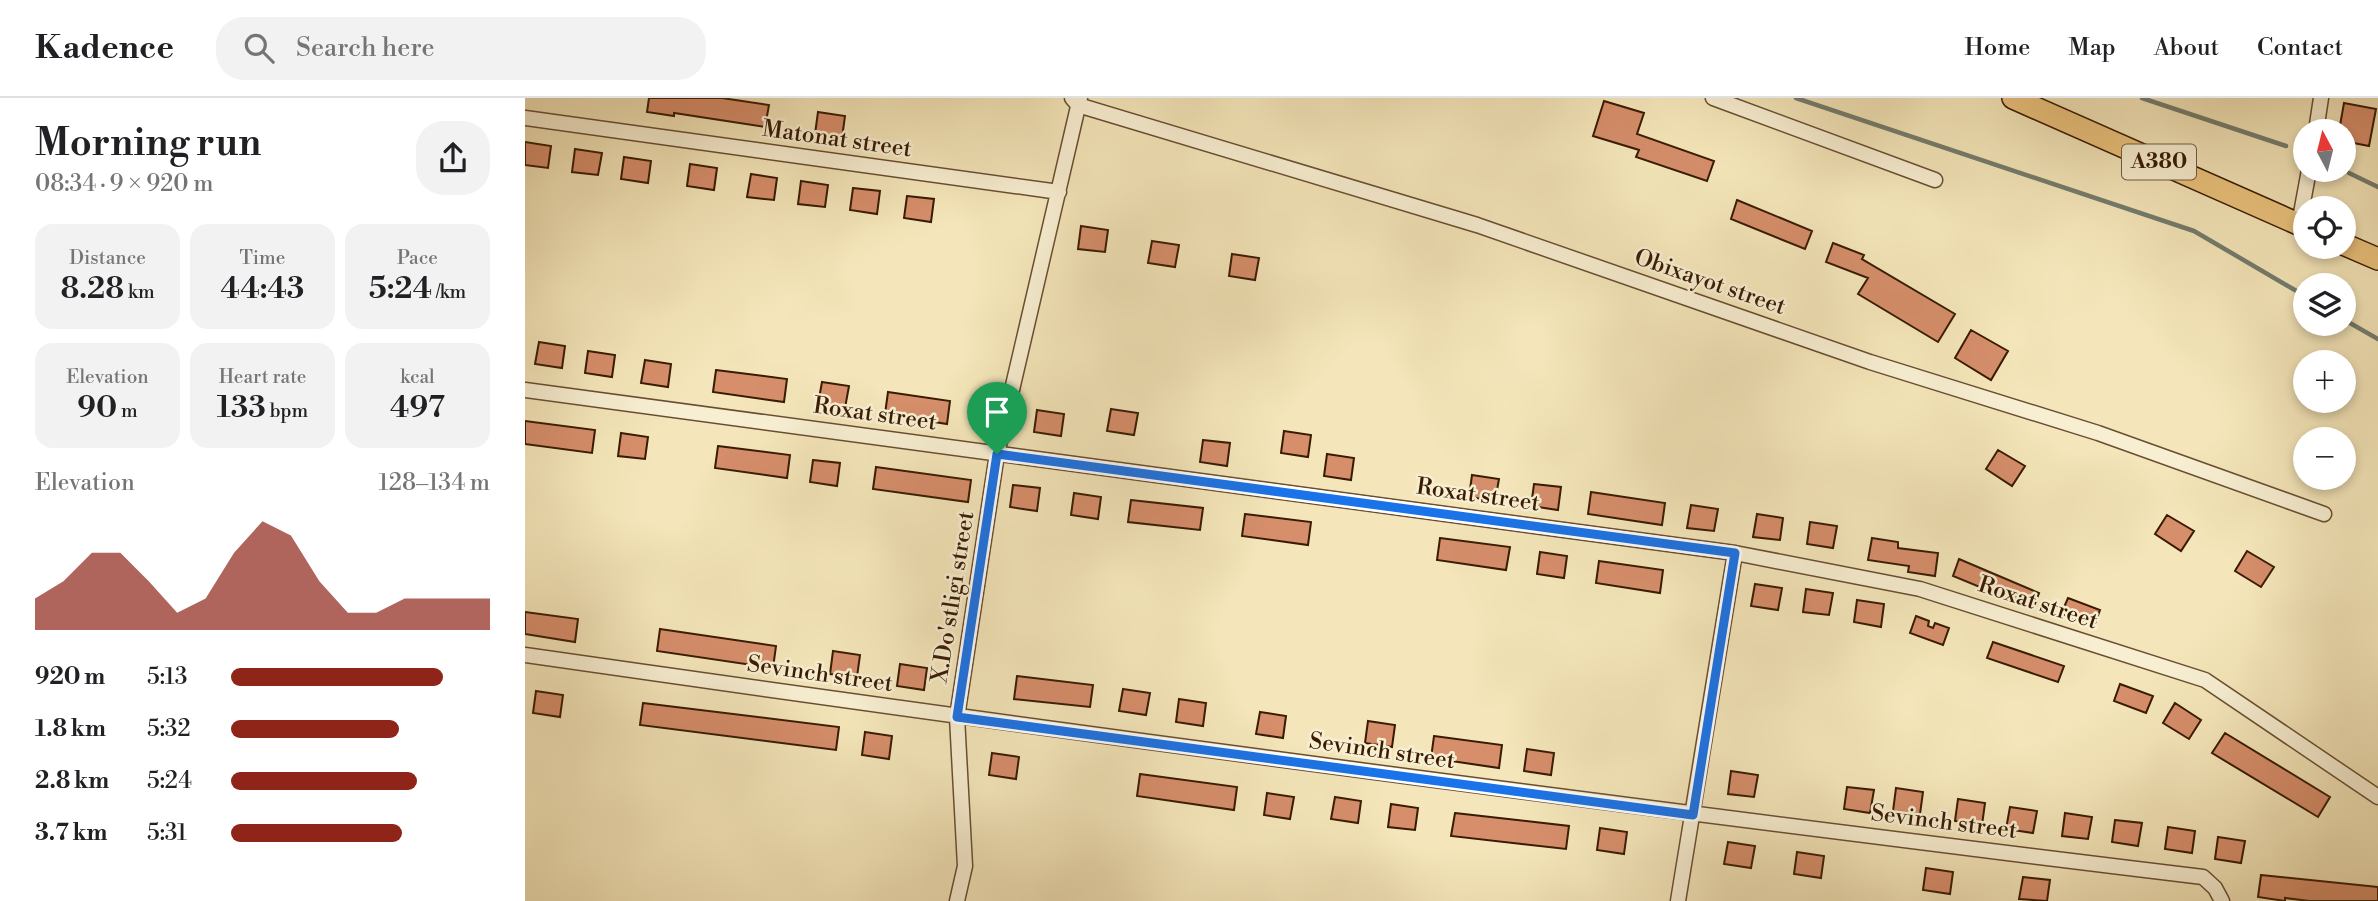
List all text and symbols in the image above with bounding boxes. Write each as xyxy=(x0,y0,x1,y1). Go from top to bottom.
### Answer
search box xyxy=(216,17,706,80)
text: Kadence xyxy=(35,28,174,69)
icon: search xyxy=(240,29,278,67)
text: Search here xyxy=(296,32,435,64)
text: Home xyxy=(1965,33,2030,63)
text: Map xyxy=(2068,33,2116,63)
text: About xyxy=(2154,33,2219,63)
text: Contact xyxy=(2257,33,2343,63)
street label: Matonat street xyxy=(761,115,913,163)
north arrow xyxy=(2293,119,2355,182)
map controls xyxy=(2293,119,2356,490)
text: Morning run xyxy=(35,120,261,167)
button: share xyxy=(416,121,490,195)
road number: A380 xyxy=(2122,144,2196,180)
text: 08:34 · 9 × 920 m xyxy=(35,170,213,198)
button: locate xyxy=(2293,196,2356,259)
street label: Obixayot street xyxy=(1631,243,1789,321)
text: Distance xyxy=(69,246,146,270)
text: Time xyxy=(240,246,285,270)
text: Pace xyxy=(397,246,438,270)
text: 8.28 xyxy=(60,270,124,308)
text: 44:43 xyxy=(221,270,304,308)
text: 5:24 xyxy=(369,270,432,308)
button: layers xyxy=(2293,273,2356,336)
text: km xyxy=(124,280,155,304)
text: /km xyxy=(432,280,466,304)
button: + xyxy=(2293,350,2356,413)
text: Elevation xyxy=(66,365,149,389)
text: Heart rate xyxy=(219,365,306,389)
text: kcal xyxy=(400,365,435,389)
pin xyxy=(967,382,1027,454)
text: 90 xyxy=(77,389,117,427)
text: 133 xyxy=(217,389,266,427)
text: 497 xyxy=(390,389,445,427)
street label: Roxat street xyxy=(811,391,939,437)
icon: arrive xyxy=(978,393,1016,431)
text: m xyxy=(117,399,138,423)
text: bpm xyxy=(266,399,308,423)
button: − xyxy=(2293,427,2356,490)
text: Elevation xyxy=(35,469,135,497)
text: 128–134 m xyxy=(378,469,490,497)
street label: Roxat street xyxy=(1414,472,1542,518)
street label: X.Do'stligi street xyxy=(925,509,980,686)
street label: Roxat street xyxy=(1975,570,2101,636)
street label: Sevinch street xyxy=(745,650,895,698)
text: 920 m xyxy=(35,663,105,691)
text: 5:13 xyxy=(147,663,187,691)
text: 1.8 km xyxy=(35,715,106,743)
text: 5:32 xyxy=(147,715,191,743)
street label: Sevinch street xyxy=(1307,727,1457,775)
text: 2.8 km xyxy=(35,767,109,795)
text: 5:24 xyxy=(147,767,192,795)
street label: Sevinch street xyxy=(1869,799,2019,845)
text: 3.7 km xyxy=(35,819,108,847)
text: 5:31 xyxy=(147,819,187,847)

